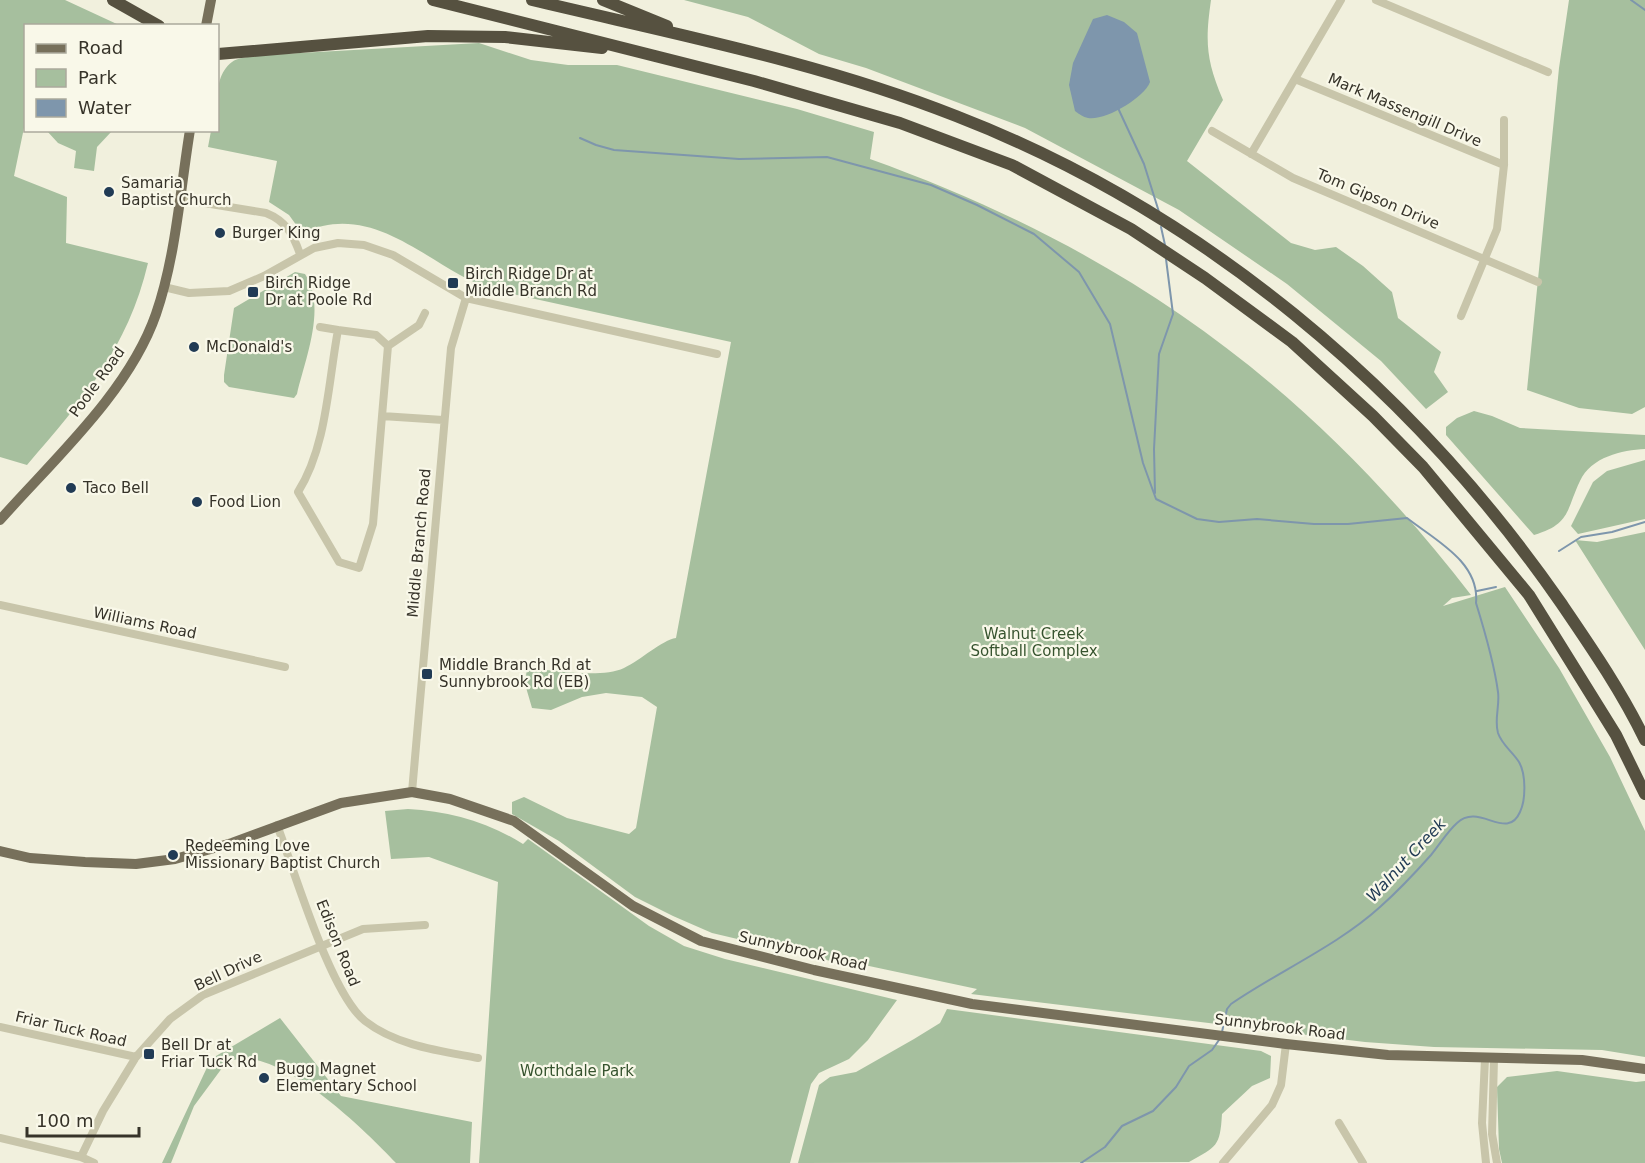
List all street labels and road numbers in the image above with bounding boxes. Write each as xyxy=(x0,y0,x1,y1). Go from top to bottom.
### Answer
street label: Mark Massengill Drive xyxy=(1326,69,1484,151)
street label: Tom Gipson Drive xyxy=(1313,165,1442,233)
street label: Poole Road xyxy=(65,343,129,421)
street label: Middle Branch Road xyxy=(404,468,434,618)
street label: Williams Road xyxy=(92,603,198,643)
street label: Edison Road xyxy=(312,897,364,989)
street label: Sunnybrook Road xyxy=(737,927,869,975)
street label: Bell Drive xyxy=(191,947,265,995)
street label: Friar Tuck Road xyxy=(14,1007,128,1051)
street label: Sunnybrook Road xyxy=(1214,1010,1346,1044)

